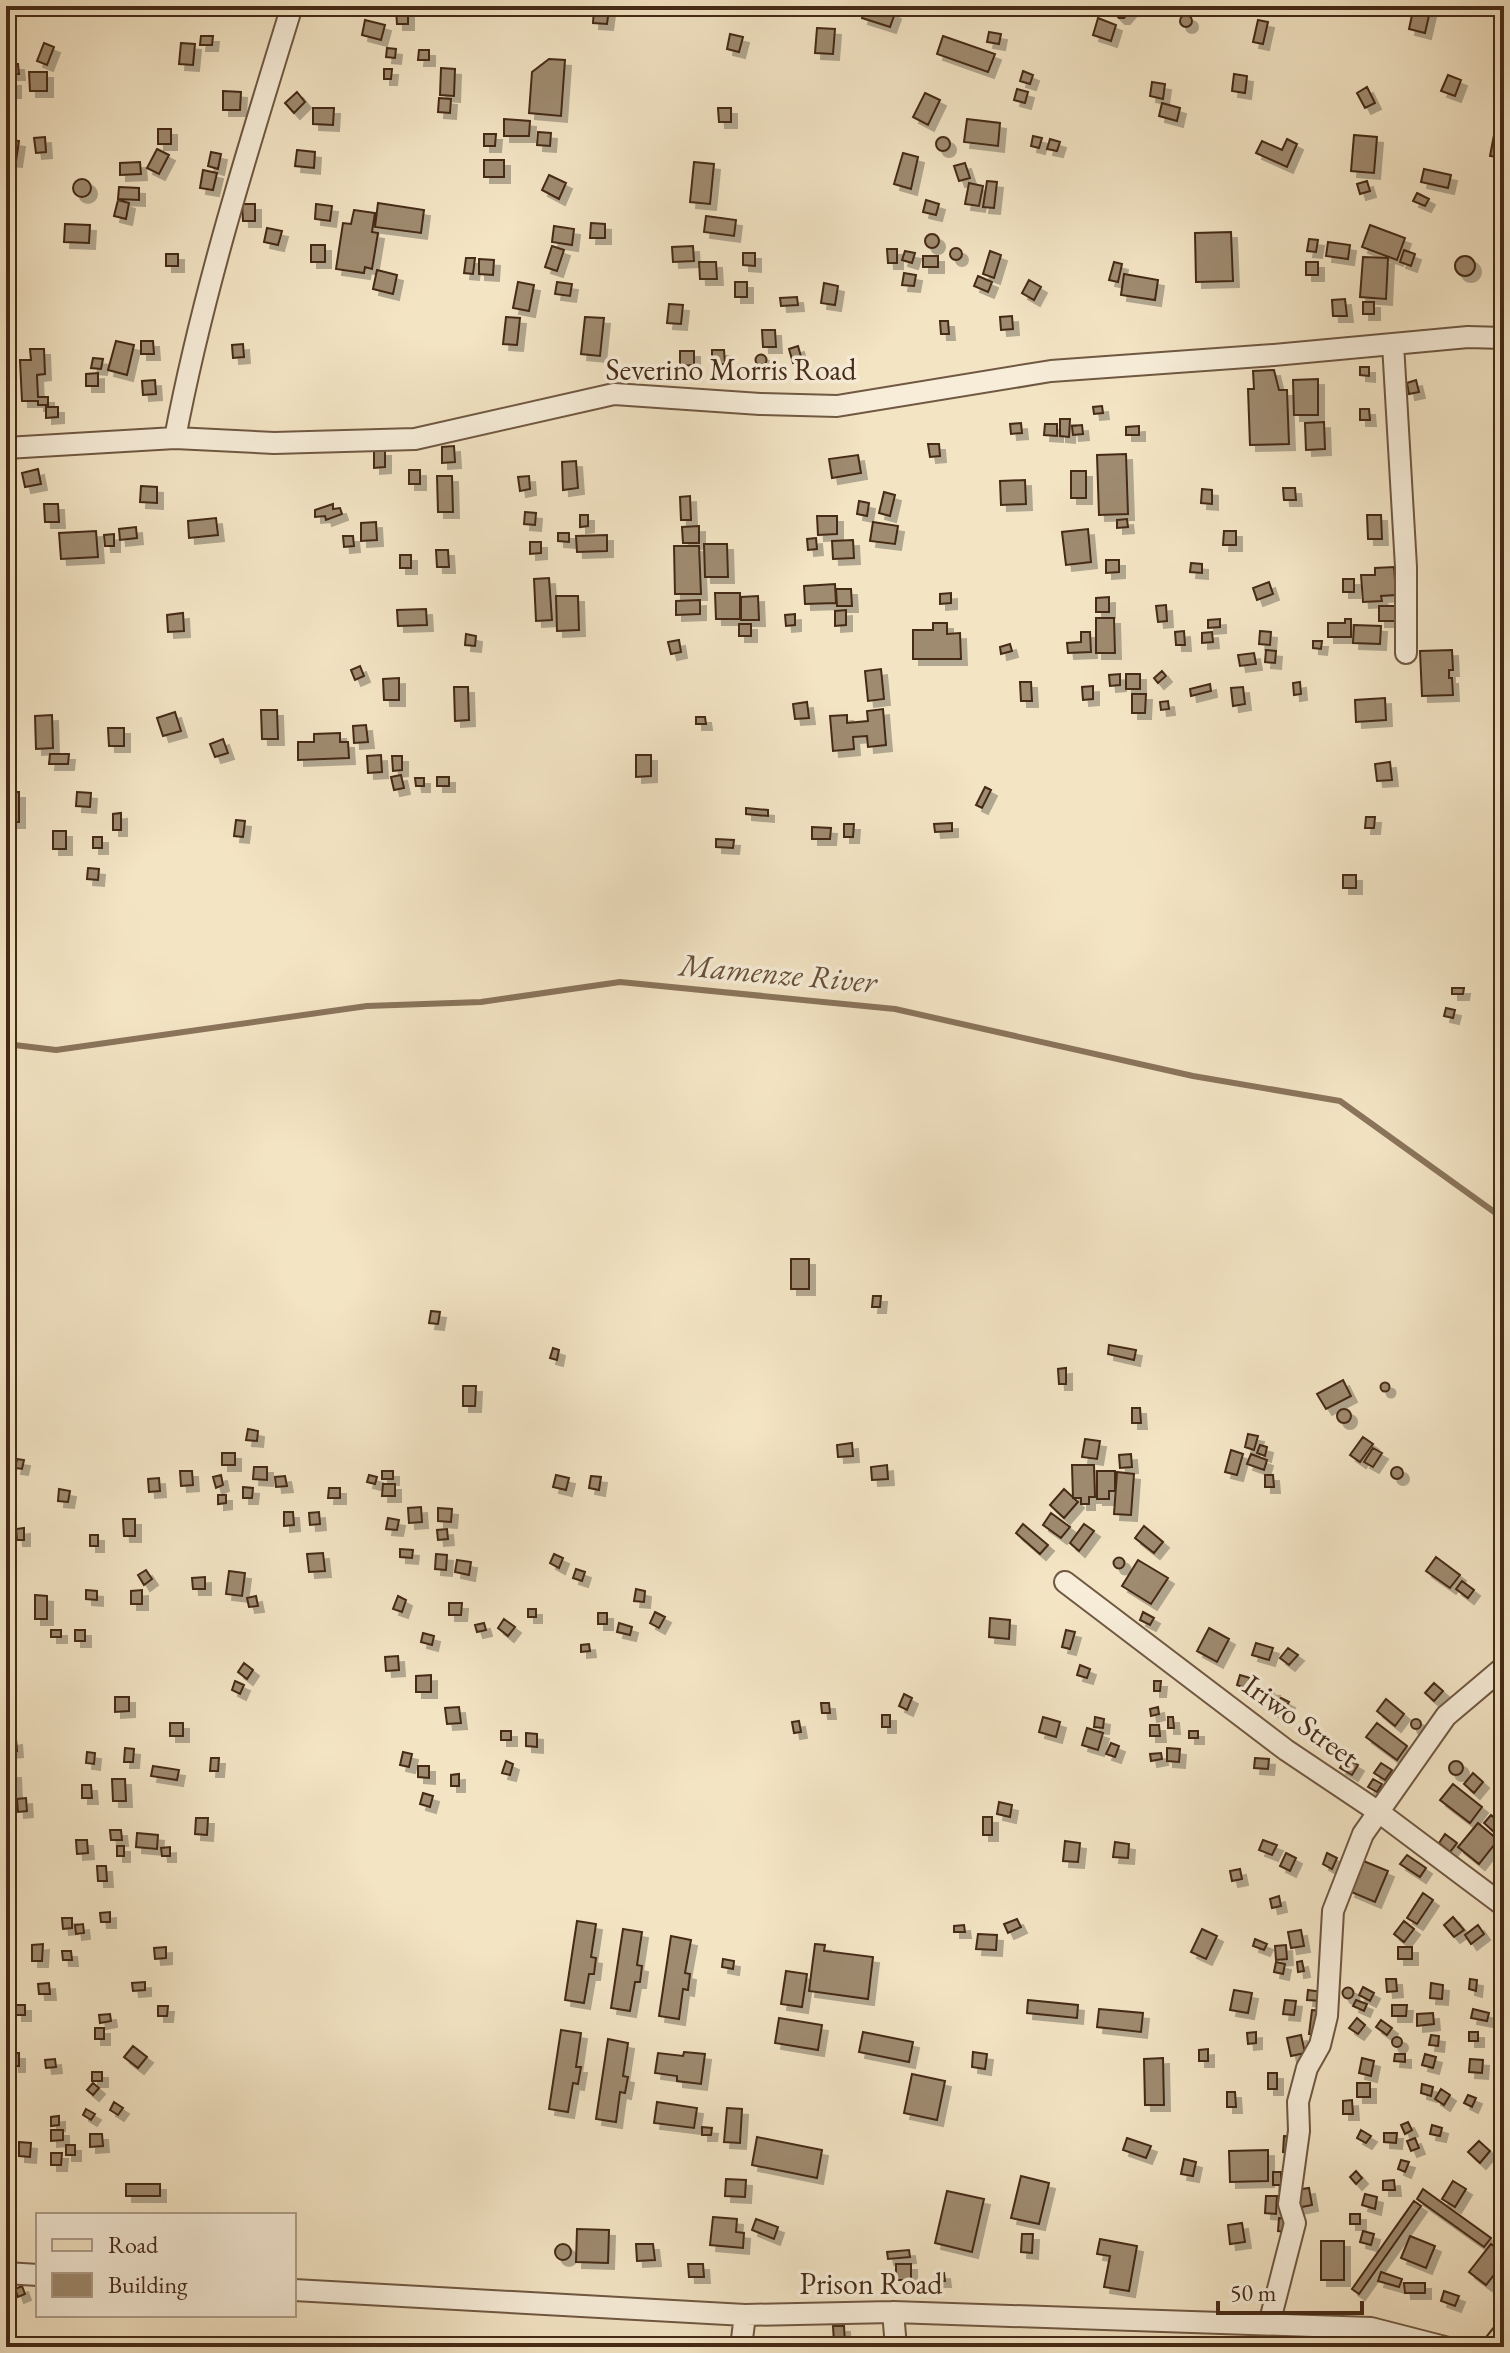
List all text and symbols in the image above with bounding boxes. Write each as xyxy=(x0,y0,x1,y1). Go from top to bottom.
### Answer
street label: Severino Morris Road xyxy=(606,350,857,389)
water label: Mamenze River xyxy=(676,943,880,1003)
street label: Iriwo Street xyxy=(1236,1665,1367,1776)
legend xyxy=(36,2213,296,2317)
text: Road xyxy=(108,2229,159,2260)
street label: Prison Road xyxy=(799,2264,943,2303)
scale bar xyxy=(1218,2265,1362,2315)
text: Building xyxy=(108,2269,188,2300)
text: 50 m xyxy=(1230,2277,1277,2308)

